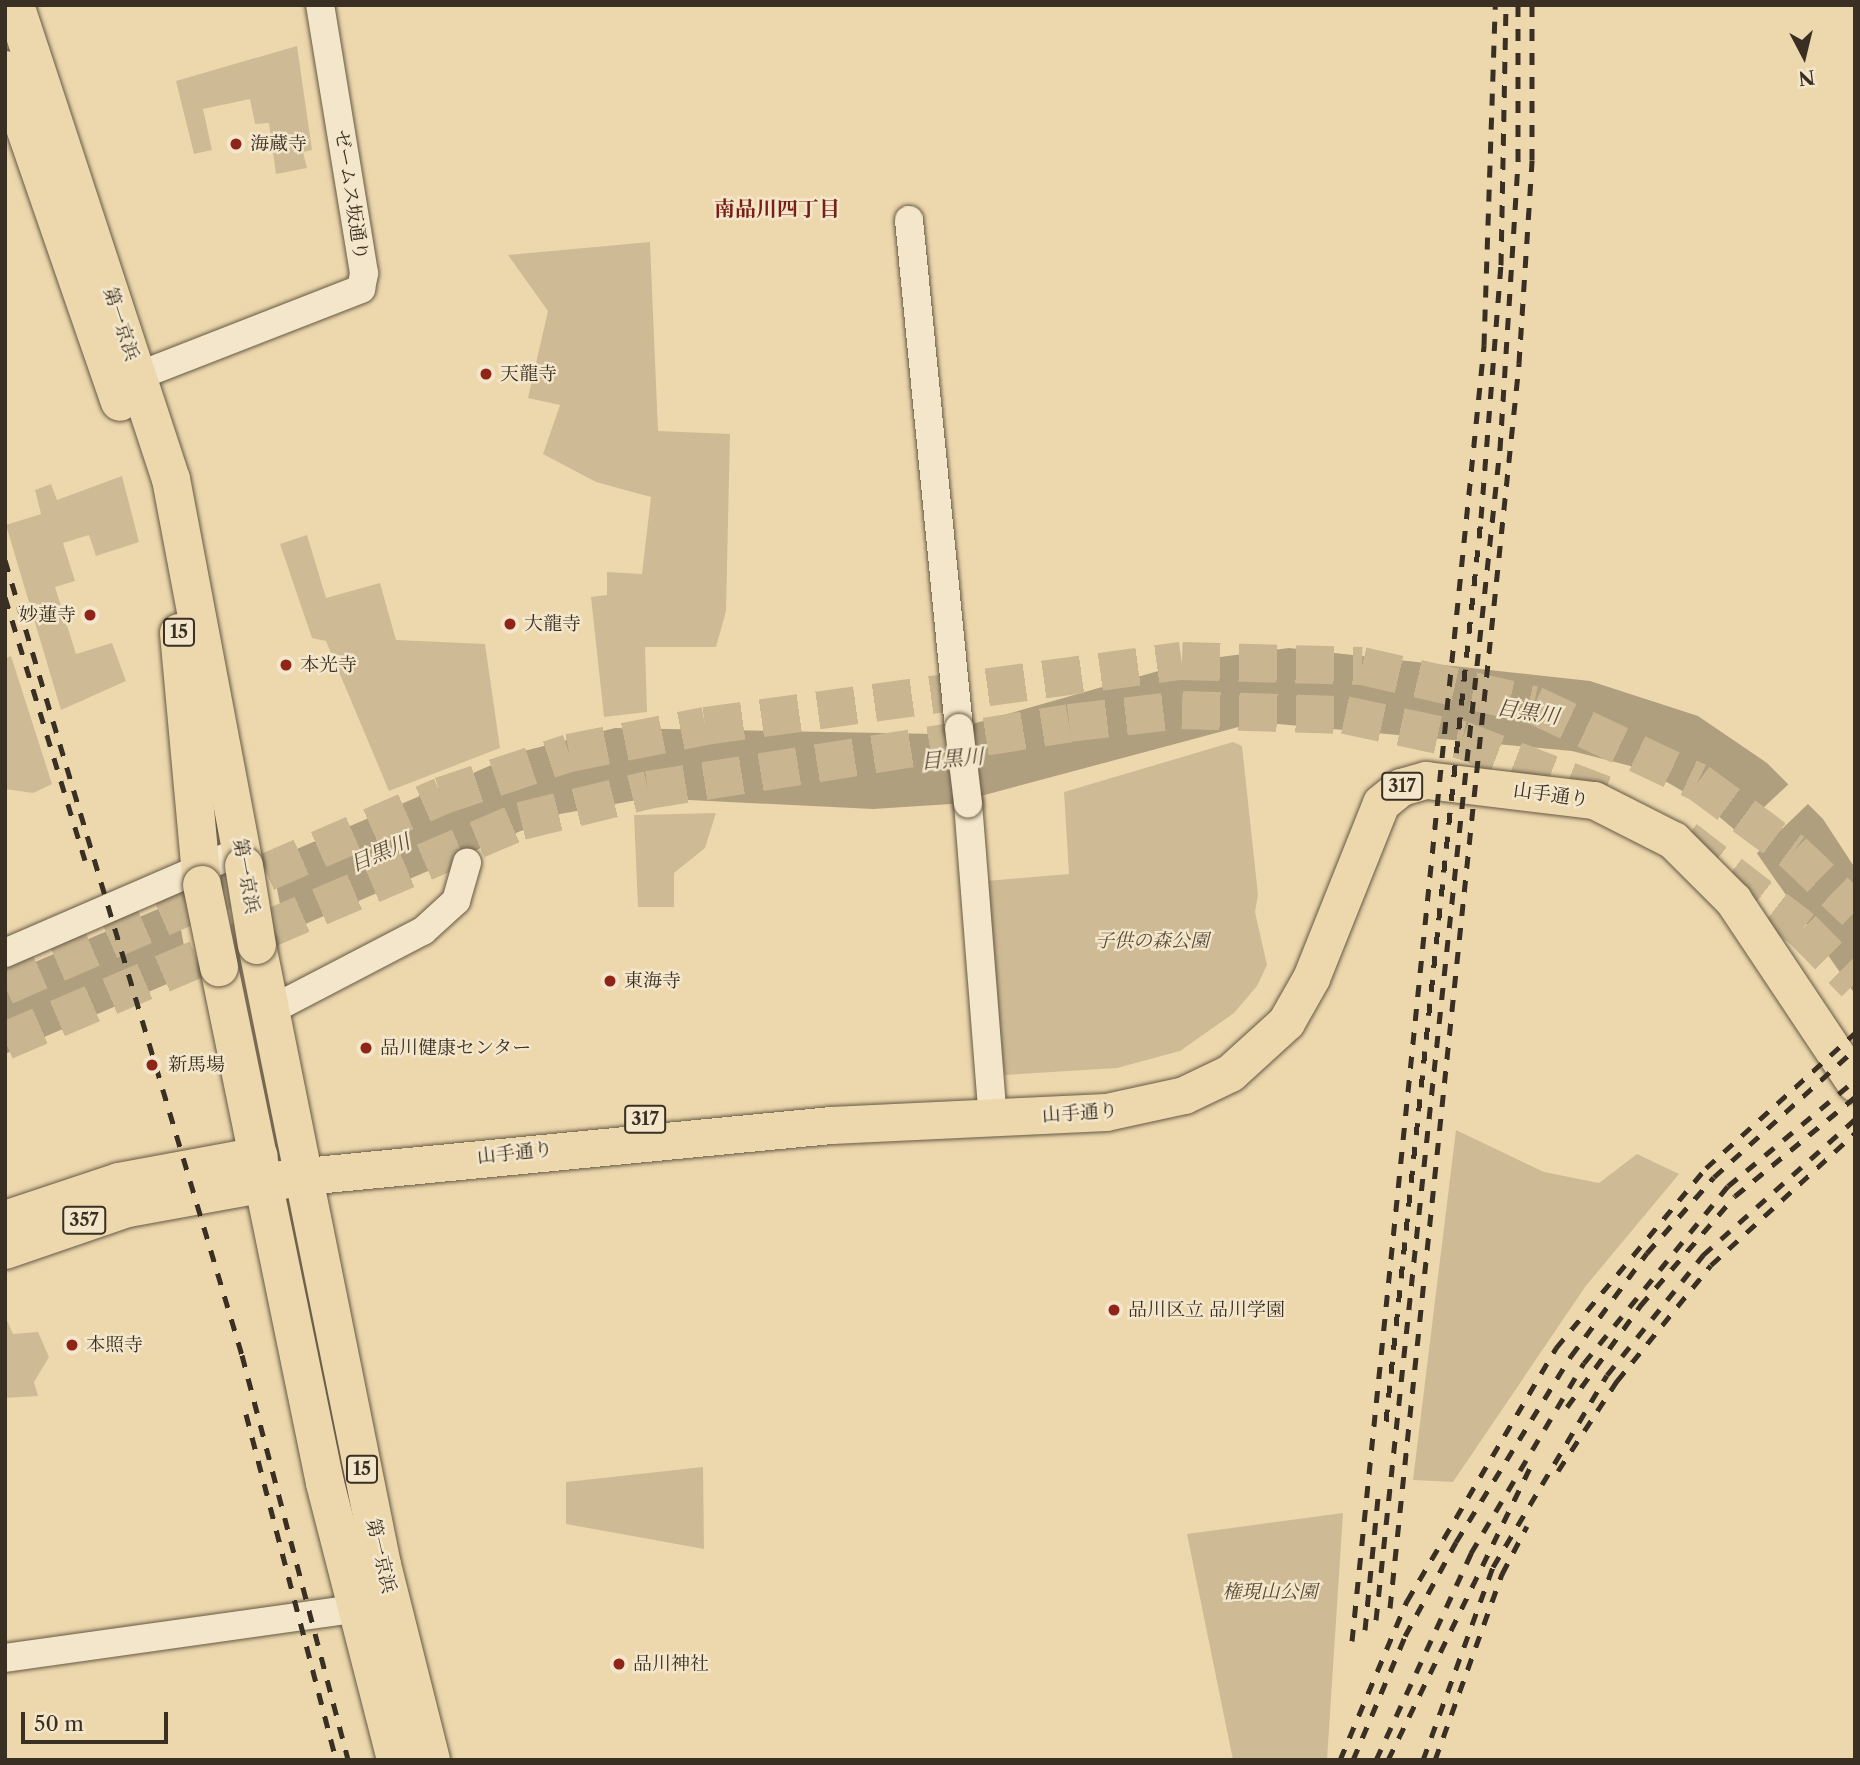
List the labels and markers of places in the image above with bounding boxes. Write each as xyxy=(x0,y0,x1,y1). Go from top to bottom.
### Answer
place label: 海蔵寺 xyxy=(250,133,307,155)
marker: 海蔵寺 xyxy=(228,136,244,152)
place label: 天龍寺 xyxy=(500,363,557,385)
marker: 天龍寺 xyxy=(478,366,494,382)
place label: 妙蓮寺 xyxy=(19,604,76,626)
marker: 妙蓮寺 xyxy=(82,607,98,623)
place label: 大龍寺 xyxy=(524,613,581,635)
marker: 大龍寺 xyxy=(502,616,518,632)
place label: 本光寺 xyxy=(300,654,357,676)
marker: 本光寺 xyxy=(278,657,294,673)
place label: 東海寺 xyxy=(624,970,681,992)
marker: 東海寺 xyxy=(602,973,618,989)
place label: 品川健康センター xyxy=(380,1037,532,1059)
marker: 品川健康センター xyxy=(358,1040,374,1056)
place label: 新馬場 xyxy=(168,1054,225,1076)
marker: 新馬場 xyxy=(142,1055,162,1075)
place label: 品川区立 品川学園 xyxy=(1128,1299,1285,1321)
marker: 品川区立 品川学園 xyxy=(1106,1302,1122,1318)
place label: 本照寺 xyxy=(86,1334,143,1356)
marker: 本照寺 xyxy=(64,1337,80,1353)
place label: 品川神社 xyxy=(633,1653,709,1675)
marker: 品川神社 xyxy=(611,1656,627,1672)

